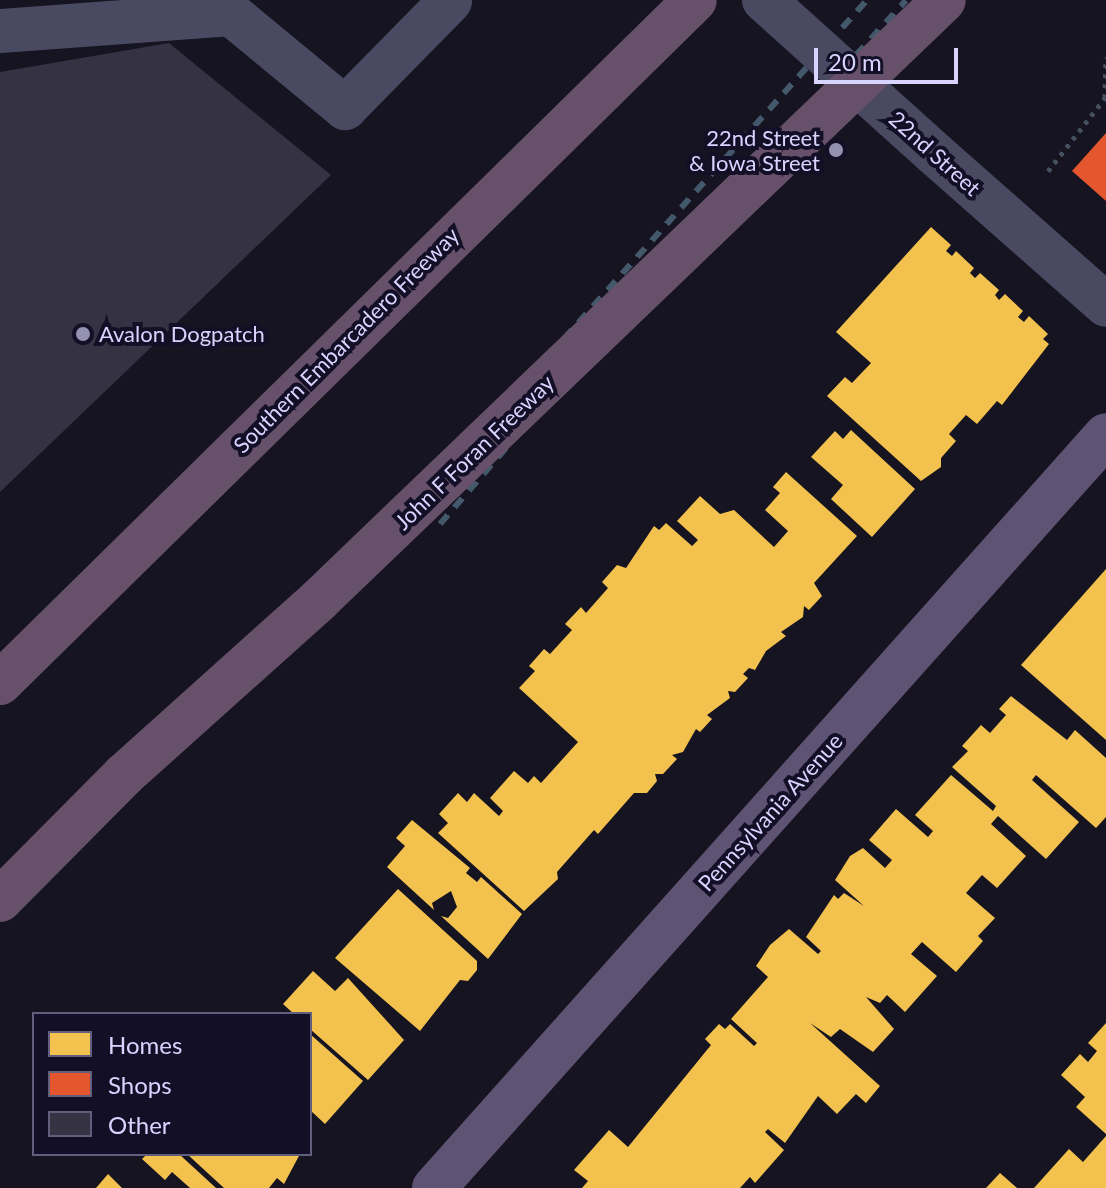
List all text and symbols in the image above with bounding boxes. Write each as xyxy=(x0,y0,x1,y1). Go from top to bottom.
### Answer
scale bar xyxy=(818,32,962,82)
text: 20 m xyxy=(828,47,882,76)
street label: 22nd Street xyxy=(884,105,986,201)
place label: 22nd Street & Iowa Street xyxy=(689,124,820,176)
marker: 22nd Street & Iowa Street xyxy=(827,141,845,159)
street label: Southern Embarcadero Freeway xyxy=(228,222,464,458)
place label: Avalon Dogpatch xyxy=(99,321,265,347)
marker: Avalon Dogpatch xyxy=(74,325,92,343)
street label: John F Foran Freeway xyxy=(389,369,559,535)
street label: Pennsylvania Avenue xyxy=(692,727,848,897)
legend xyxy=(32,1012,312,1156)
text: Homes xyxy=(108,1030,182,1059)
text: Shops xyxy=(108,1070,172,1099)
text: Other xyxy=(108,1110,171,1139)

